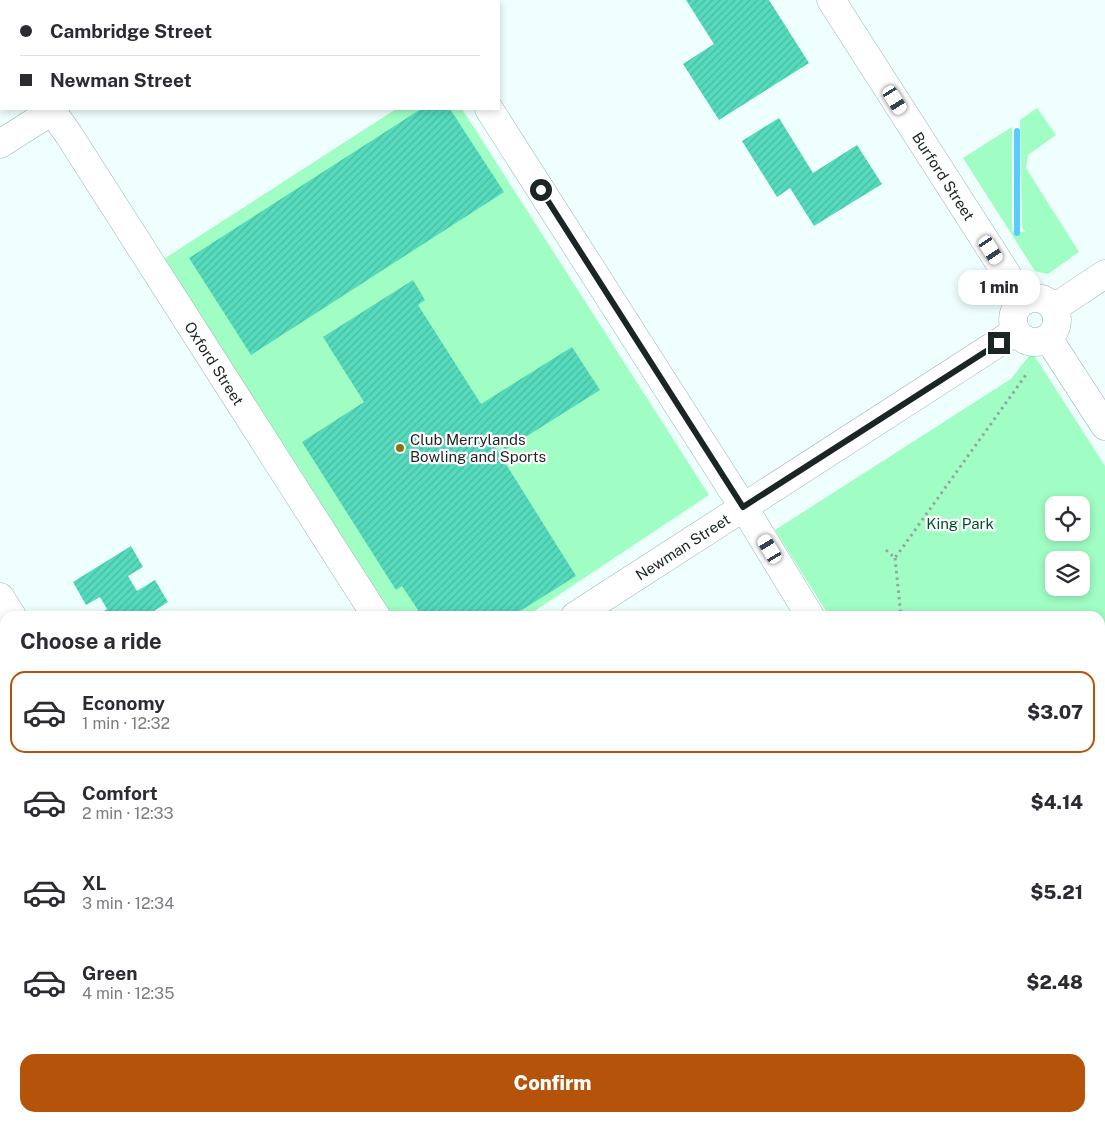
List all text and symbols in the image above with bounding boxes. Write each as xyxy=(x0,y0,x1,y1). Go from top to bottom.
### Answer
text: Cambridge Street xyxy=(50,20,212,42)
text: Newman Street xyxy=(50,69,192,91)
car xyxy=(880,83,909,117)
street label: Burford Street xyxy=(909,129,978,223)
route start xyxy=(530,179,552,201)
car xyxy=(976,233,1005,267)
callout: 1 min xyxy=(958,270,1040,306)
text: 1 min xyxy=(979,278,1019,297)
street label: Oxford Street xyxy=(182,318,248,408)
route end xyxy=(988,332,1010,354)
place label: Club Merrylands Bowling and Sports xyxy=(410,431,546,465)
marker: Club Merrylands Bowling and Sports xyxy=(394,442,406,454)
map controls xyxy=(1045,496,1090,596)
button: locate xyxy=(1045,496,1090,541)
street label: Newman Street xyxy=(632,510,733,583)
park label: King Park xyxy=(926,515,994,532)
car xyxy=(755,532,784,566)
button: layers xyxy=(1045,551,1090,596)
text: Choose a ride xyxy=(20,628,162,654)
icon: car xyxy=(22,690,67,735)
text: Economy xyxy=(82,692,165,714)
text: $3.07 xyxy=(1027,701,1083,723)
text: 1 min · 12:32 xyxy=(82,714,170,733)
icon: car xyxy=(22,780,67,825)
text: Comfort xyxy=(82,782,158,804)
text: $4.14 xyxy=(1031,791,1083,813)
text: 2 min · 12:33 xyxy=(82,804,174,823)
icon: car xyxy=(22,870,67,915)
text: XL xyxy=(82,872,107,894)
text: $5.21 xyxy=(1030,881,1083,903)
text: 3 min · 12:34 xyxy=(82,894,174,913)
icon: car xyxy=(22,960,67,1005)
text: Green xyxy=(82,962,137,984)
text: $2.48 xyxy=(1026,971,1083,993)
text: 4 min · 12:35 xyxy=(82,984,174,1003)
button: Confirm xyxy=(20,1054,1085,1112)

